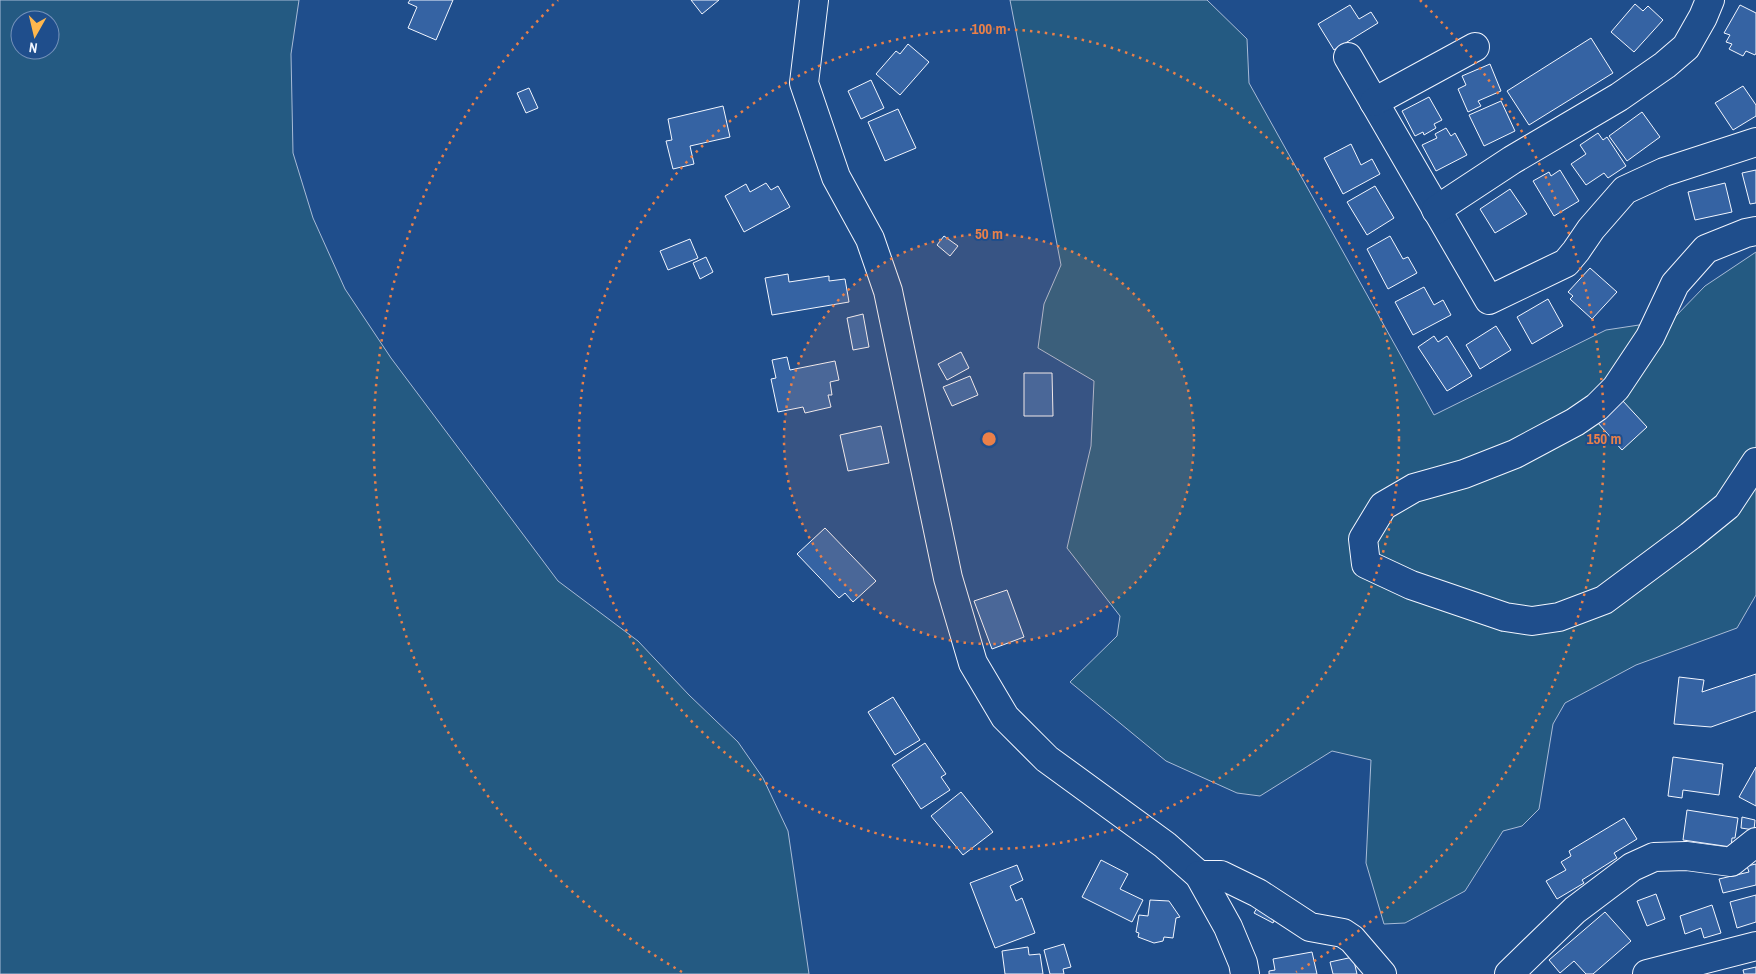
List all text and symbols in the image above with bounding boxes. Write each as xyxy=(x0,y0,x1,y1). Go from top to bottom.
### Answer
north arrow xyxy=(10,10,60,60)
text: 100 m xyxy=(972,18,1006,39)
text: N xyxy=(28,38,39,57)
text: 50 m xyxy=(975,223,1003,244)
text: 150 m xyxy=(1587,428,1621,449)
centre of rings xyxy=(980,430,998,448)

